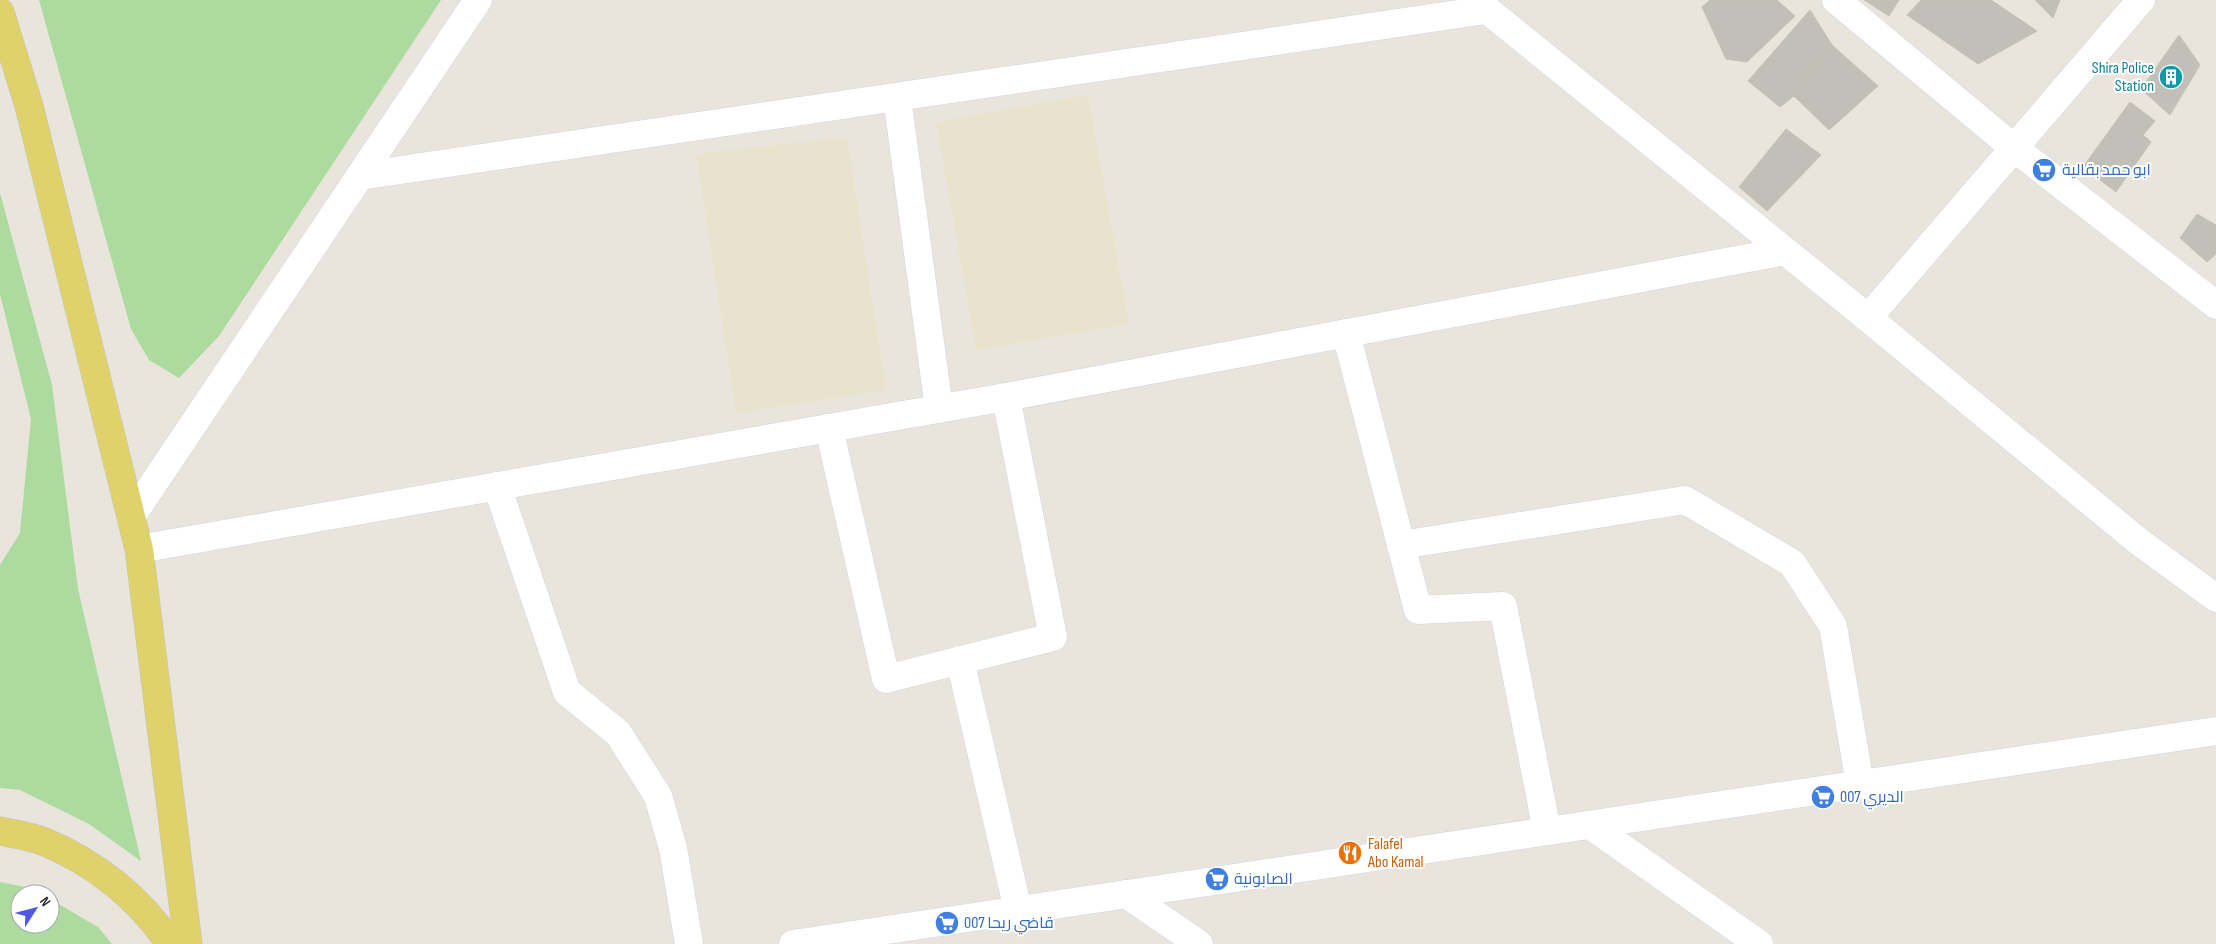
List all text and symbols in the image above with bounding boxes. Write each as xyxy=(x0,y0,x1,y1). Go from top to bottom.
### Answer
place label: Shira Police Station xyxy=(2092,59,2154,96)
building icon: Shira Police Station xyxy=(2158,64,2184,90)
supermarket icon: ابو حمد بقالية xyxy=(2031,157,2057,183)
place label: ابو حمد بقالية xyxy=(2062,161,2151,180)
supermarket icon: الديري 007 xyxy=(1810,784,1836,810)
place label: الديري 007 xyxy=(1840,788,1904,810)
place label: Falafel Abo Kamal xyxy=(1367,835,1424,872)
restaurant icon: Falafel Abo Kamal xyxy=(1337,840,1363,866)
supermarket icon: الصابونية xyxy=(1204,866,1230,892)
place label: الصابونية xyxy=(1234,870,1293,889)
north arrow xyxy=(10,884,60,934)
text: N xyxy=(36,894,54,910)
supermarket icon: قاضي ريحا 007 xyxy=(934,910,960,936)
place label: قاضي ريحا 007 xyxy=(964,914,1054,935)

